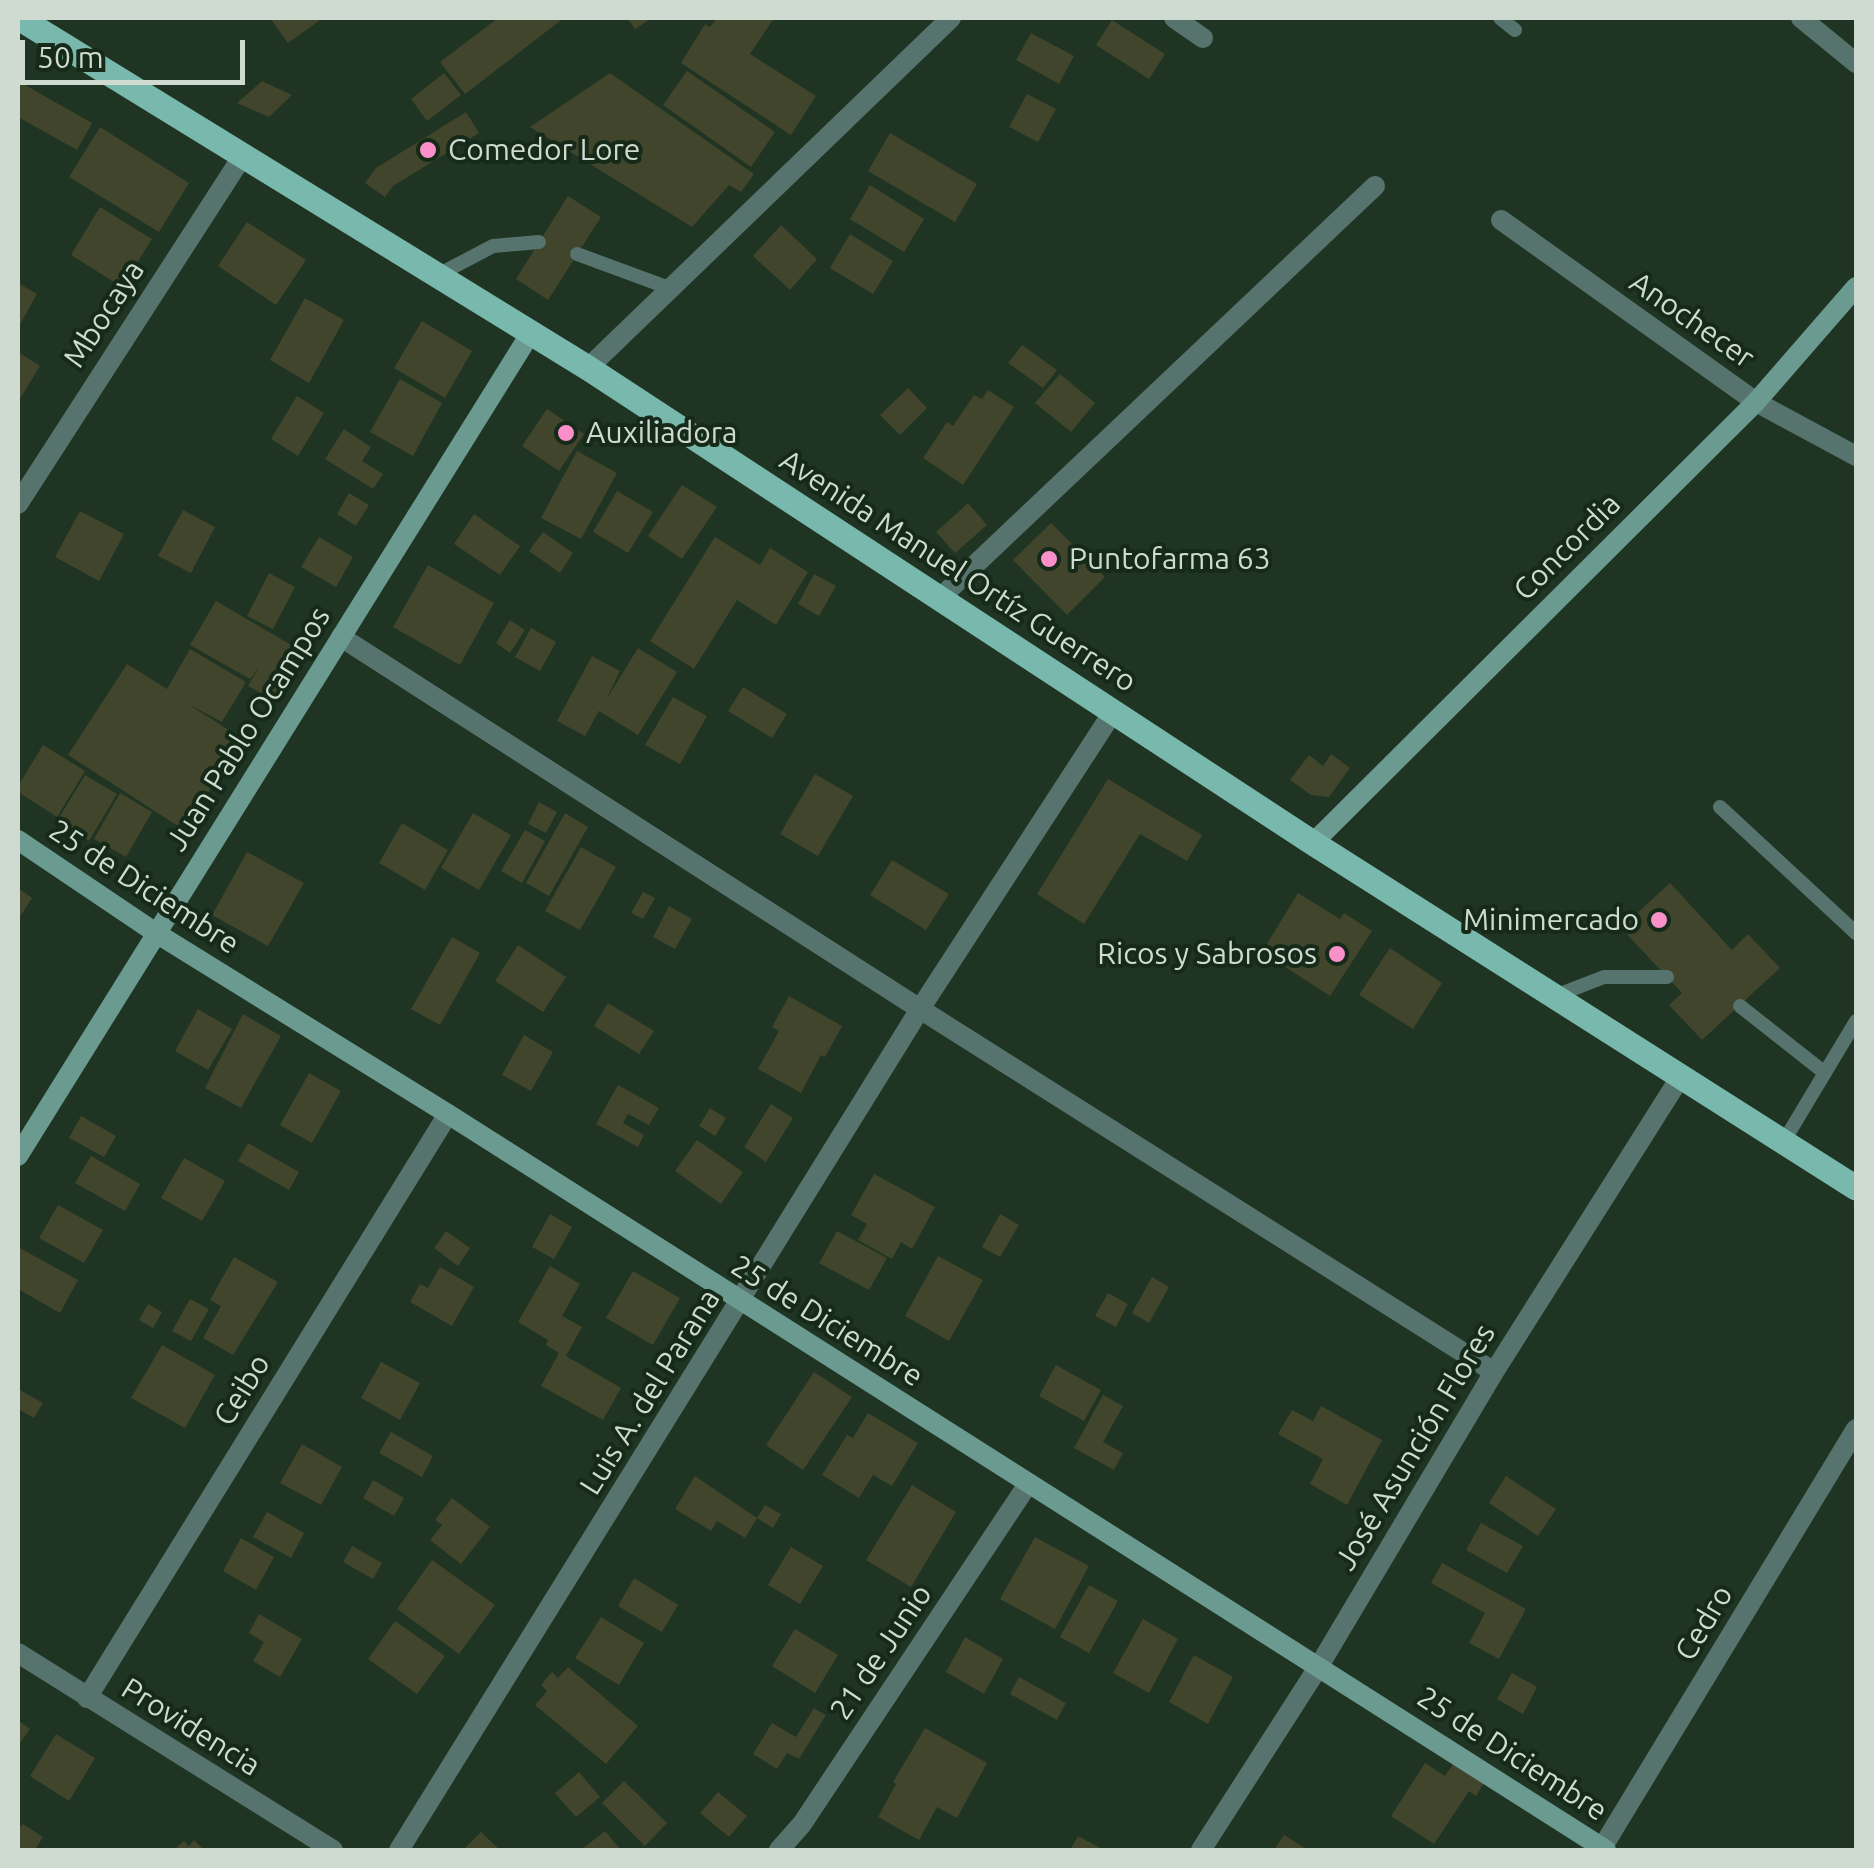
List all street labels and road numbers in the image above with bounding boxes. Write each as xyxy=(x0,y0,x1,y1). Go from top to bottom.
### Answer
street label: Mbocaya xyxy=(56,254,152,374)
street label: Anochecer xyxy=(1623,264,1761,376)
street label: Avenida Manuel Ortíz Guerrero xyxy=(773,442,1143,700)
street label: Concordia xyxy=(1506,486,1628,608)
street label: Juan Pablo Ocampos xyxy=(158,600,338,858)
street label: 25 de Diciembre xyxy=(42,812,246,962)
street label: 25 de Diciembre xyxy=(724,1248,930,1394)
street label: Luis A. del Parana xyxy=(572,1283,728,1501)
street label: José Asunción Flores xyxy=(1327,1317,1503,1577)
street label: Ceibo xyxy=(206,1348,278,1432)
street label: 21 de Junio xyxy=(823,1577,939,1727)
street label: Cedro xyxy=(1668,1579,1740,1667)
street label: Providencia xyxy=(115,1670,267,1784)
street label: 25 de Diciembre xyxy=(1410,1679,1614,1829)

